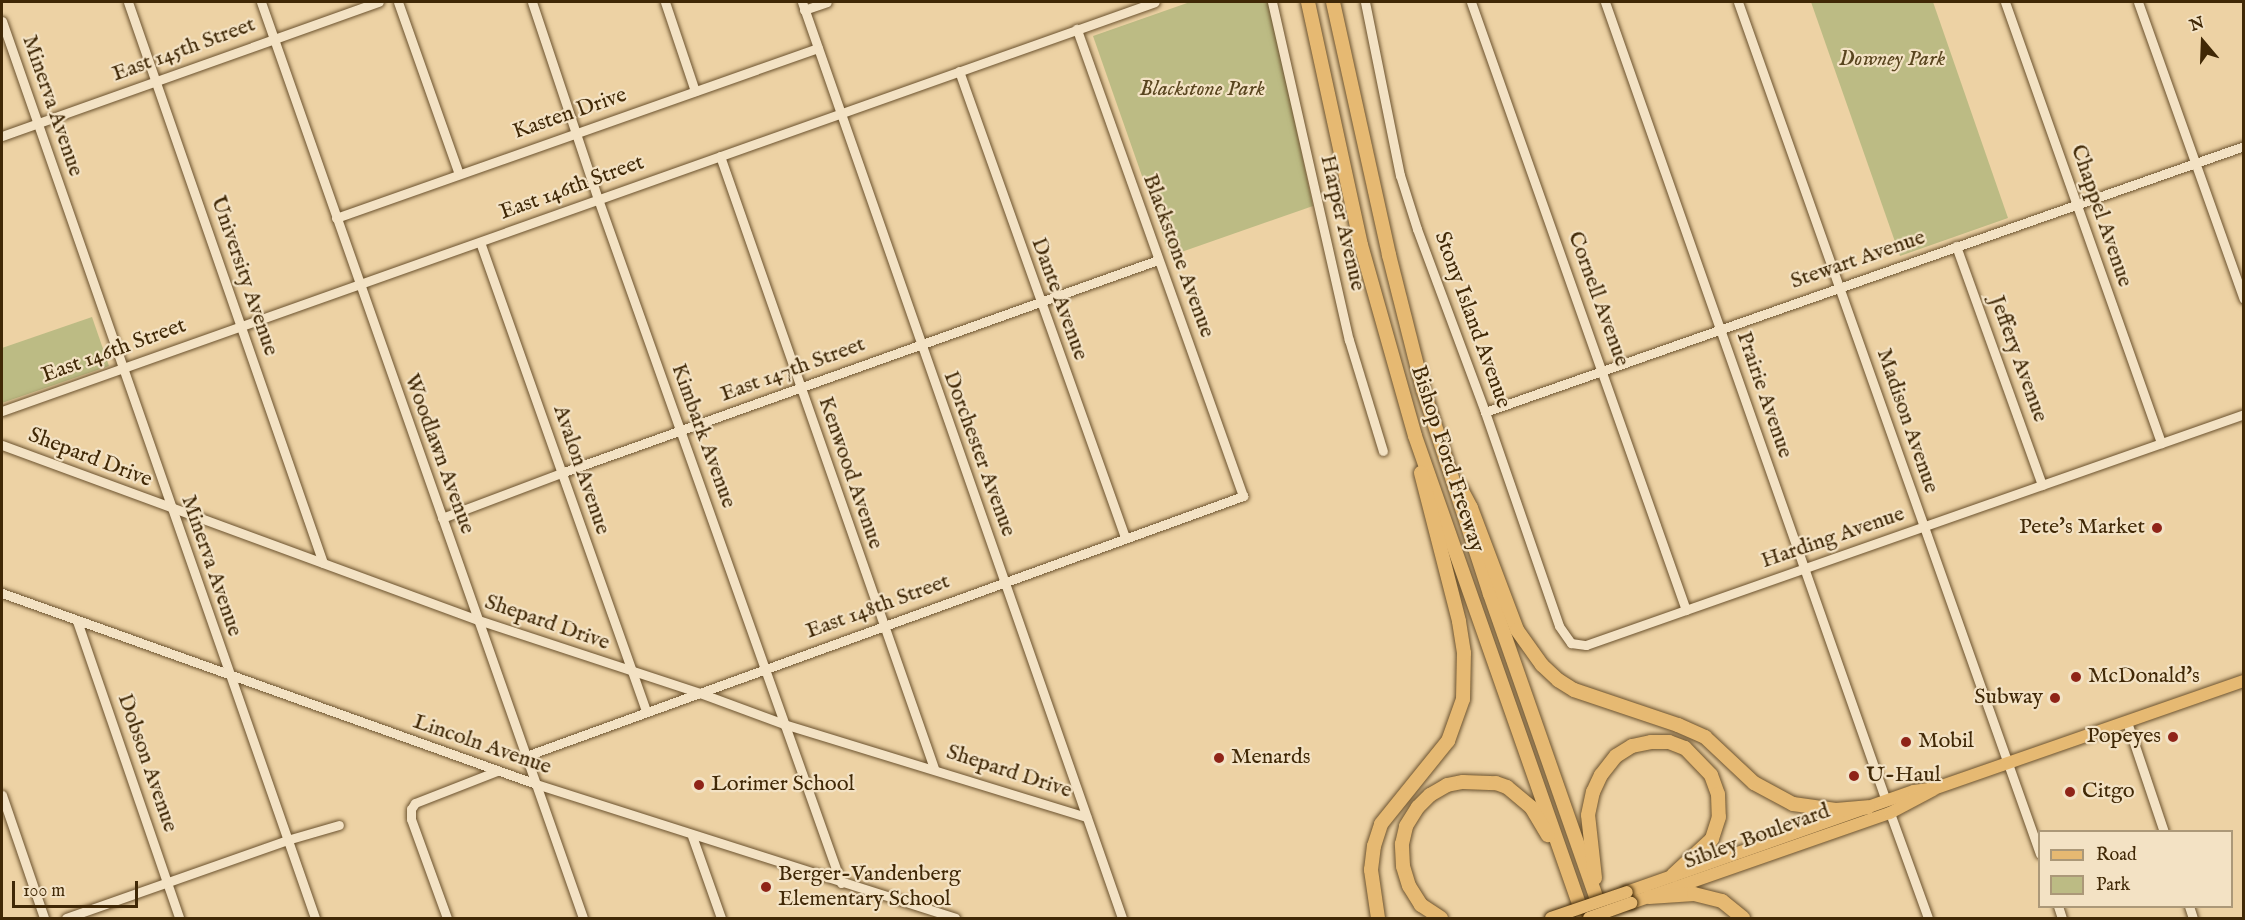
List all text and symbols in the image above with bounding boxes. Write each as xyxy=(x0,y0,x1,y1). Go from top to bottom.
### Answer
street label: East 145th Street xyxy=(109,12,259,88)
north arrow xyxy=(2173,12,2233,72)
text: N xyxy=(2187,13,2207,37)
street label: Minerva Avenue xyxy=(15,32,89,180)
park label: Downey Park xyxy=(1839,47,1945,73)
park label: Blackstone Park xyxy=(1139,77,1265,103)
street label: Kasten Drive xyxy=(510,82,630,146)
street label: Chappel Avenue xyxy=(2064,141,2138,291)
street label: East 146th Street xyxy=(496,150,648,226)
street label: Harper Avenue xyxy=(1314,153,1370,293)
street label: Blackstone Avenue xyxy=(1136,171,1220,341)
street label: University Avenue xyxy=(204,193,284,359)
street label: Stewart Avenue xyxy=(1787,225,1929,295)
street label: Stony Island Avenue xyxy=(1428,228,1516,412)
street label: Cornell Avenue xyxy=(1561,228,1635,370)
street label: Dante Avenue xyxy=(1025,234,1093,364)
street label: Jeffery Avenue xyxy=(1983,292,2053,426)
street label: East 146th Street xyxy=(38,313,190,389)
street label: Prairie Avenue xyxy=(1730,328,1798,462)
street label: East 147th Street xyxy=(717,332,869,408)
street label: Madison Avenue xyxy=(1870,345,1944,497)
street label: Kimbark Avenue xyxy=(665,360,741,512)
street label: Bishop Ford Freeway xyxy=(1404,362,1490,556)
street label: Dorchester Avenue xyxy=(937,368,1021,540)
street label: Woodlawn Avenue xyxy=(398,370,480,538)
street label: Kenwood Avenue xyxy=(812,393,888,553)
street label: Avalon Avenue xyxy=(547,402,615,538)
street label: Shepard Drive xyxy=(24,422,156,494)
street label: Minerva Avenue xyxy=(174,492,248,640)
street label: Harding Avenue xyxy=(1758,501,1908,575)
place label: Pete's Market xyxy=(2019,515,2145,541)
marker: Pete's Market xyxy=(2150,521,2164,535)
street label: East 148th Street xyxy=(802,569,954,645)
street label: Shepard Drive xyxy=(481,589,613,657)
place label: McDonald's xyxy=(2088,664,2200,690)
marker: McDonald's xyxy=(2069,670,2083,684)
place label: Subway xyxy=(1974,685,2043,711)
street label: Dobson Avenue xyxy=(111,690,183,836)
marker: Subway xyxy=(2048,691,2062,705)
street label: Lincoln Avenue xyxy=(410,709,554,781)
place label: Popeyes xyxy=(2086,724,2161,750)
place label: Mobil xyxy=(1918,729,1974,755)
marker: Popeyes xyxy=(2166,730,2180,744)
marker: Mobil xyxy=(1899,735,1913,749)
street label: Shepard Drive xyxy=(943,739,1075,805)
place label: Menards xyxy=(1231,745,1310,771)
marker: Menards xyxy=(1212,751,1226,765)
place label: U-Haul xyxy=(1866,763,1941,789)
marker: U-Haul xyxy=(1847,769,1861,783)
place label: Lorimer School xyxy=(711,772,855,798)
marker: Lorimer School xyxy=(692,778,706,792)
place label: Citgo xyxy=(2082,779,2135,805)
marker: Citgo xyxy=(2063,785,2077,799)
street label: Sibley Boulevard xyxy=(1681,798,1833,876)
legend xyxy=(2038,830,2233,908)
text: Road xyxy=(2096,844,2137,867)
place label: Berger-Vandenberg Elementary School xyxy=(778,861,961,912)
scale bar xyxy=(15,869,141,907)
text: Park xyxy=(2096,874,2130,897)
text: 100 m xyxy=(23,880,65,903)
marker: Berger-Vandenberg Elementary School xyxy=(759,880,773,894)

